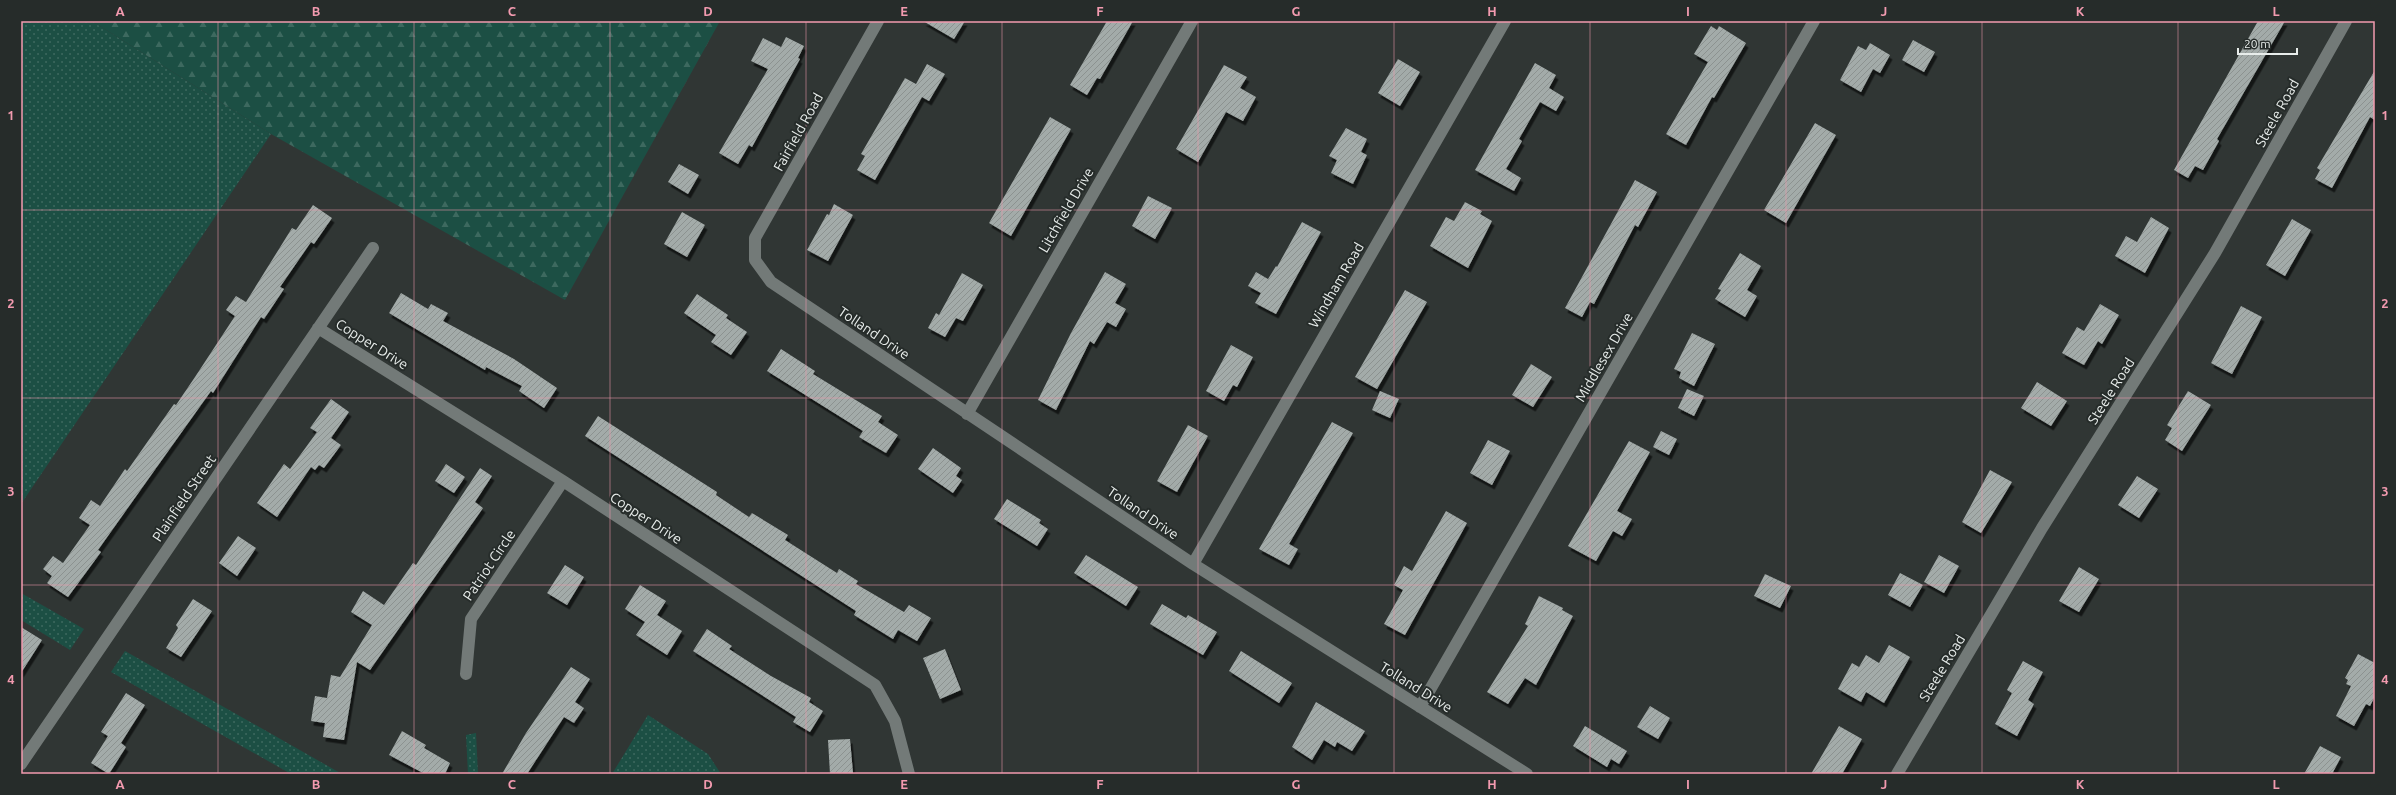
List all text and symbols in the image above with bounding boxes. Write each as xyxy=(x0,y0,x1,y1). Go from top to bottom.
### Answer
text: A xyxy=(115,4,125,18)
text: B xyxy=(312,4,321,18)
text: C xyxy=(508,4,517,18)
text: D xyxy=(703,4,713,18)
text: E xyxy=(900,4,908,18)
text: F xyxy=(1096,4,1104,18)
text: G xyxy=(1292,4,1301,18)
text: H xyxy=(1487,4,1497,18)
text: I xyxy=(1686,4,1690,18)
text: J xyxy=(1881,4,1887,18)
text: K xyxy=(2076,4,2085,18)
text: L xyxy=(2272,4,2280,18)
scale bar xyxy=(2238,30,2297,56)
text: 20 m xyxy=(2244,37,2271,50)
street label: Steele Road xyxy=(2252,76,2302,150)
street label: Fairfield Road xyxy=(770,90,826,174)
text: 1 xyxy=(7,108,15,122)
text: 1 xyxy=(2381,108,2389,122)
street label: Litchfield Drive xyxy=(1035,165,1097,255)
street label: Windham Road xyxy=(1305,240,1367,330)
text: 2 xyxy=(7,296,15,310)
text: 2 xyxy=(2381,296,2389,310)
street label: Tolland Drive xyxy=(835,303,913,363)
street label: Middlesex Drive xyxy=(1572,309,1636,405)
street label: Copper Drive xyxy=(333,315,411,373)
street label: Steele Road xyxy=(2084,355,2138,427)
street label: Plainfield Street xyxy=(149,451,219,544)
street label: Tolland Drive xyxy=(1104,483,1182,543)
text: 3 xyxy=(7,484,15,498)
text: 3 xyxy=(2381,484,2389,498)
street label: Copper Drive xyxy=(607,489,685,547)
street label: Patriot Circle xyxy=(460,527,518,603)
street label: Steele Road xyxy=(1916,632,1968,704)
street label: Tolland Drive xyxy=(1377,658,1455,716)
text: 4 xyxy=(7,672,15,686)
text: 4 xyxy=(2381,672,2389,686)
text: A xyxy=(115,777,125,791)
text: B xyxy=(312,777,321,791)
text: C xyxy=(508,777,517,791)
text: D xyxy=(703,777,713,791)
text: E xyxy=(900,777,908,791)
text: F xyxy=(1096,777,1104,791)
text: G xyxy=(1292,777,1301,791)
text: H xyxy=(1487,777,1497,791)
text: I xyxy=(1686,777,1690,791)
text: J xyxy=(1881,777,1887,791)
text: K xyxy=(2076,777,2085,791)
text: L xyxy=(2272,777,2280,791)

